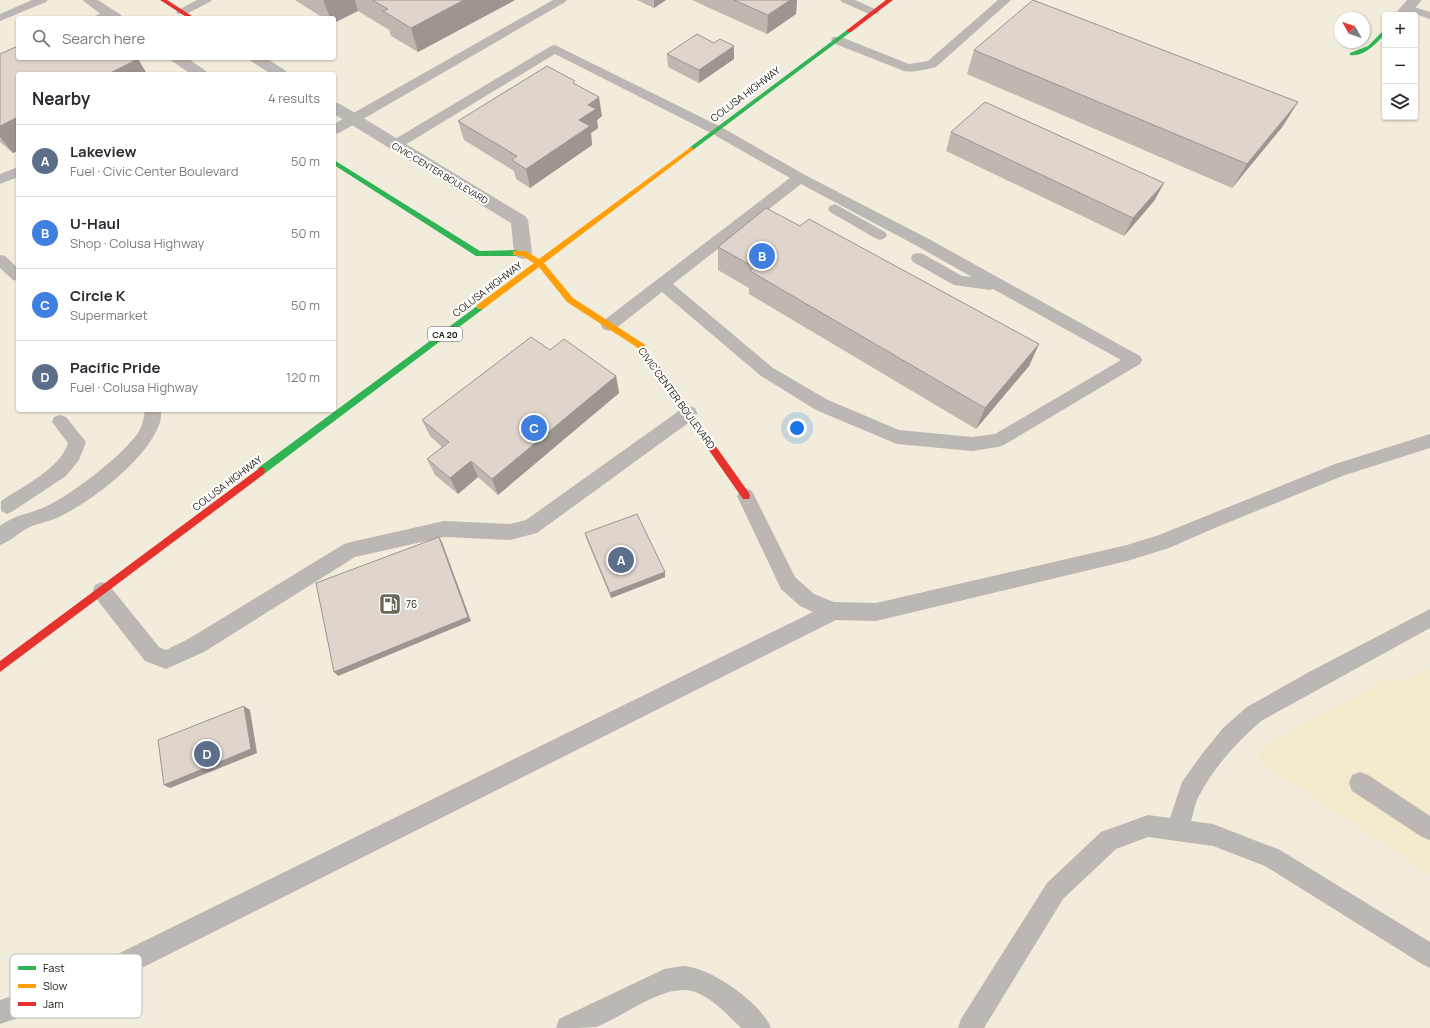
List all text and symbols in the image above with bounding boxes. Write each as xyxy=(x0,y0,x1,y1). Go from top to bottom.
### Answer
north arrow xyxy=(1334,12,1370,48)
map controls xyxy=(1382,12,1418,120)
button: + xyxy=(1382,12,1418,48)
search box xyxy=(16,16,336,60)
icon: search xyxy=(30,27,52,49)
text: Search here xyxy=(62,28,145,49)
button: − xyxy=(1382,48,1418,84)
street label: COLUSA HIGHWAY xyxy=(707,63,783,125)
button: layers xyxy=(1382,84,1418,120)
text: Nearby xyxy=(32,87,90,110)
text: 4 results xyxy=(268,89,320,107)
street label: CIVIC CENTER BOULEVARD xyxy=(389,139,491,207)
text: Lakeview xyxy=(70,141,137,162)
text: A xyxy=(41,152,49,170)
text: 50 m xyxy=(291,152,320,170)
text: Fuel · Civic Center Boulevard xyxy=(70,162,239,180)
text: U-Haul xyxy=(70,213,120,234)
text: B xyxy=(41,224,49,242)
text: 50 m xyxy=(291,224,320,242)
text: Shop · Colusa Highway xyxy=(70,234,204,252)
pin: B xyxy=(749,241,775,271)
street label: COLUSA HIGHWAY xyxy=(449,258,525,320)
text: Circle K xyxy=(70,285,125,306)
text: C xyxy=(40,296,50,314)
text: 50 m xyxy=(291,296,320,314)
text: Supermarket xyxy=(70,306,148,324)
road number: CA 20 xyxy=(428,327,462,341)
street label: CIVIC CENTER BOULEVARD xyxy=(635,344,719,452)
text: Pacific Pride xyxy=(70,357,160,378)
text: D xyxy=(40,368,50,386)
text: 120 m xyxy=(286,368,320,386)
text: Fuel · Colusa Highway xyxy=(70,378,198,396)
pin: C xyxy=(521,413,547,443)
your location xyxy=(787,418,807,438)
street label: COLUSA HIGHWAY xyxy=(189,452,265,514)
pin: A xyxy=(608,545,634,575)
fuel station icon: 76 xyxy=(377,591,403,617)
place label: 76 xyxy=(406,597,417,611)
pin: D xyxy=(194,739,220,769)
legend xyxy=(10,954,142,1018)
text: Fast xyxy=(43,960,65,975)
text: Slow xyxy=(43,978,68,993)
text: Jam xyxy=(43,996,64,1011)

